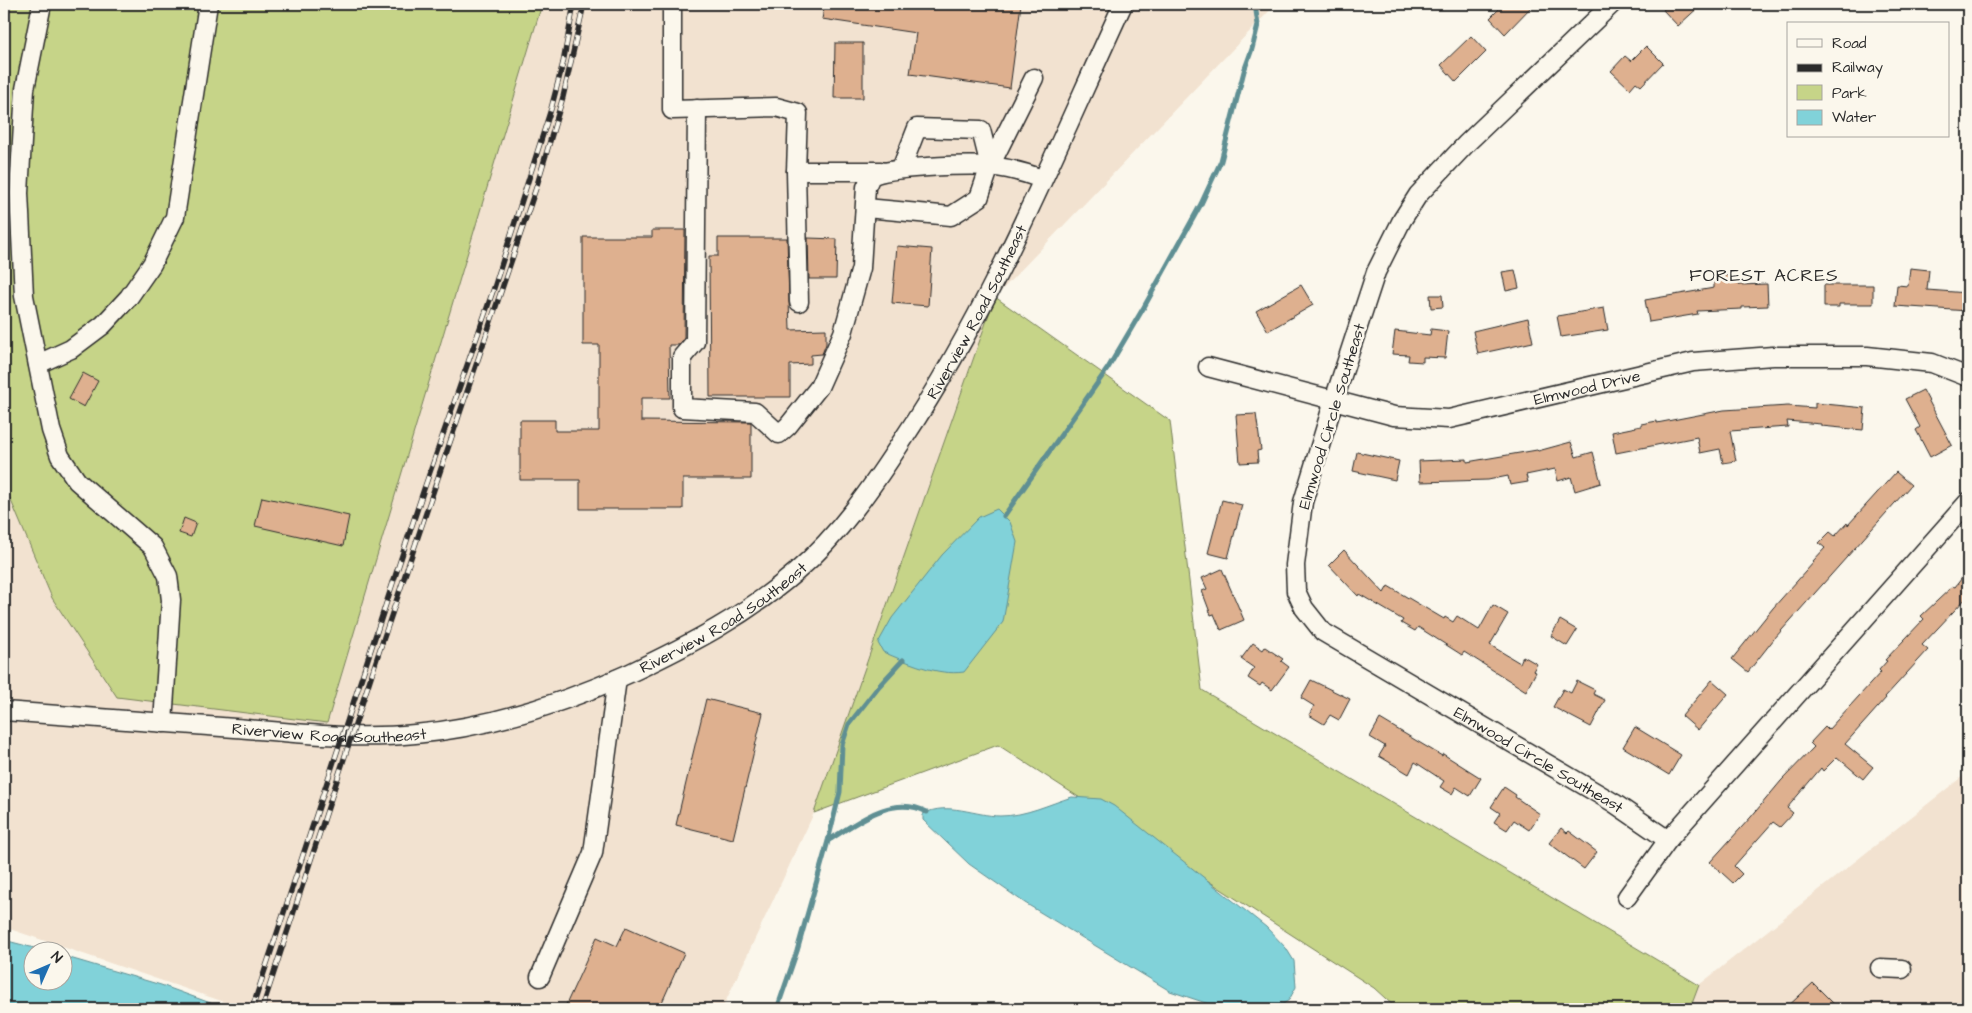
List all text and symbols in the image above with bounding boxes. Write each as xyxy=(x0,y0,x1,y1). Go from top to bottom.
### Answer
legend xyxy=(1787,22,1950,138)
text: Road xyxy=(1832,33,1867,54)
text: Railway xyxy=(1832,57,1883,79)
text: Park xyxy=(1832,83,1867,104)
text: Water xyxy=(1832,107,1876,128)
street label: Riverview Road Southeast xyxy=(922,221,1033,403)
district label: FOREST ACRES xyxy=(1689,263,1839,288)
street label: Elmwood Circle Southeast xyxy=(1293,320,1371,512)
street label: Elmwood Drive xyxy=(1532,365,1643,411)
street label: Riverview Road Southeast xyxy=(636,557,813,679)
street label: Elmwood Circle Southeast xyxy=(1450,701,1628,819)
street label: Riverview Road Southeast xyxy=(231,718,428,748)
north arrow xyxy=(22,940,72,990)
text: N xyxy=(46,947,67,968)

